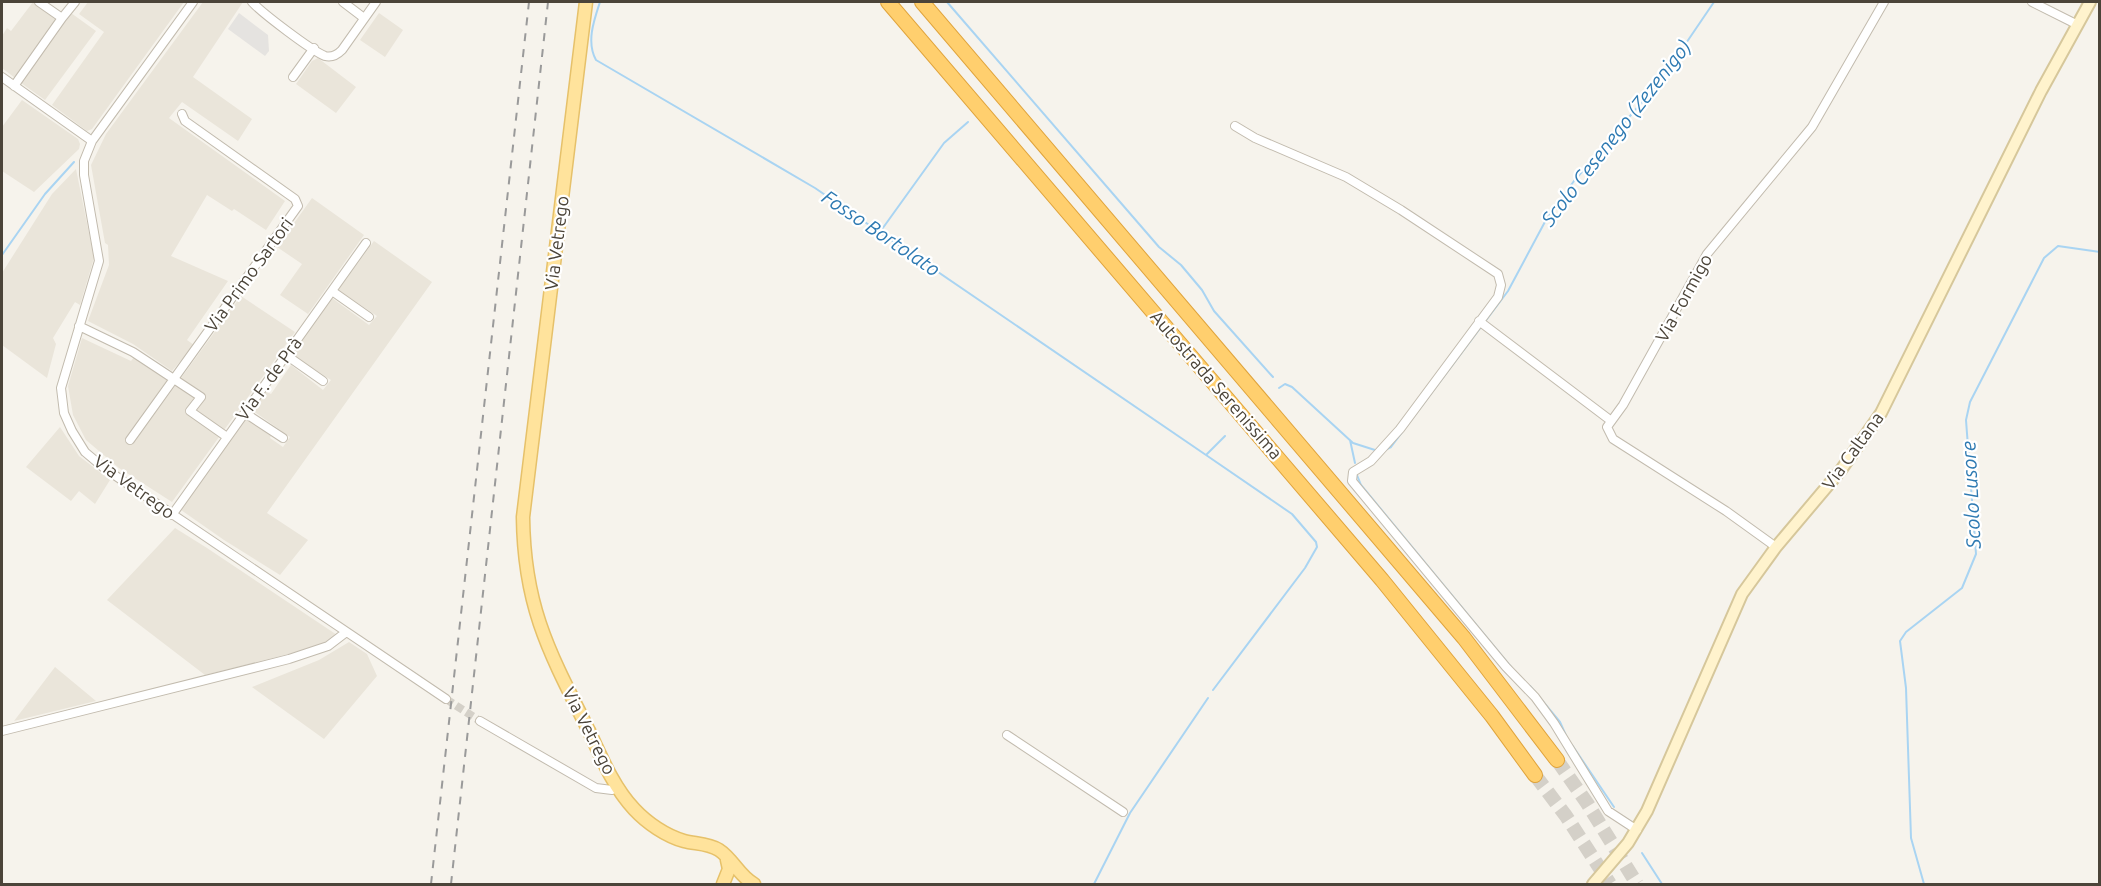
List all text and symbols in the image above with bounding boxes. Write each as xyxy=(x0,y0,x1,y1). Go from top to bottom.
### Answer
water label: Scolo Cesenego (Zezenigo) xyxy=(1535,35,1695,231)
water label: Fosso Bortolato xyxy=(818,185,945,281)
street label: Via Vetrego xyxy=(540,194,572,291)
street label: Via Primo Sartori xyxy=(200,213,296,335)
street label: Via Formigo xyxy=(1651,250,1715,345)
street label: Autostrada Serenissima xyxy=(1147,306,1287,463)
street label: Via F. de Prà xyxy=(231,333,305,424)
street label: Via Caltana xyxy=(1817,408,1887,493)
water label: Scolo Lusore xyxy=(1956,440,1985,551)
street label: Via Vetrego xyxy=(90,450,179,522)
street label: Via Vetrego xyxy=(559,684,620,777)

